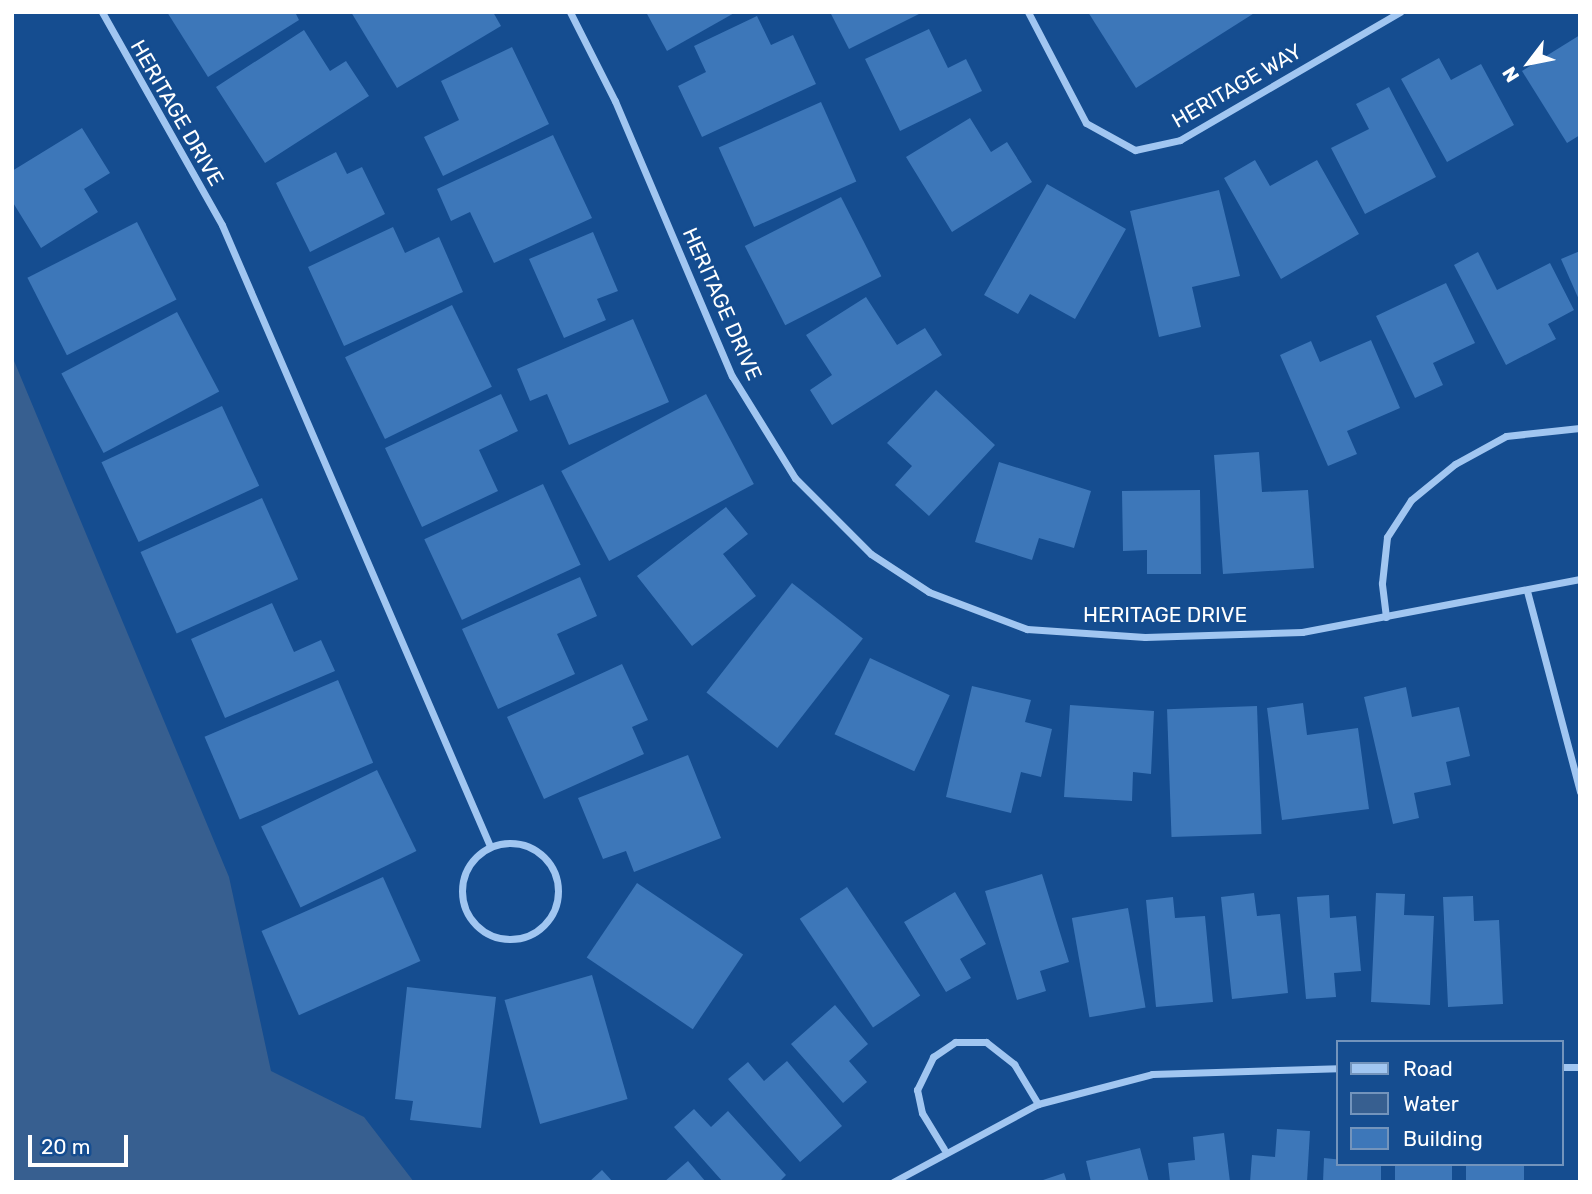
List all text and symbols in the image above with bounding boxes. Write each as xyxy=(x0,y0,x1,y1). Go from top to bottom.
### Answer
north arrow xyxy=(1494,28,1564,98)
street label: HERITAGE DRIVE xyxy=(125,36,229,190)
street label: HERITAGE WAY xyxy=(1167,39,1307,133)
text: N xyxy=(1497,63,1524,86)
street label: HERITAGE DRIVE xyxy=(677,224,767,384)
street label: HERITAGE DRIVE xyxy=(1083,602,1247,628)
legend xyxy=(1336,1040,1564,1166)
text: Road xyxy=(1403,1056,1453,1081)
text: Water xyxy=(1403,1091,1459,1116)
scale bar xyxy=(32,1120,131,1164)
text: Building xyxy=(1403,1126,1483,1151)
text: 20 m xyxy=(41,1134,90,1159)

